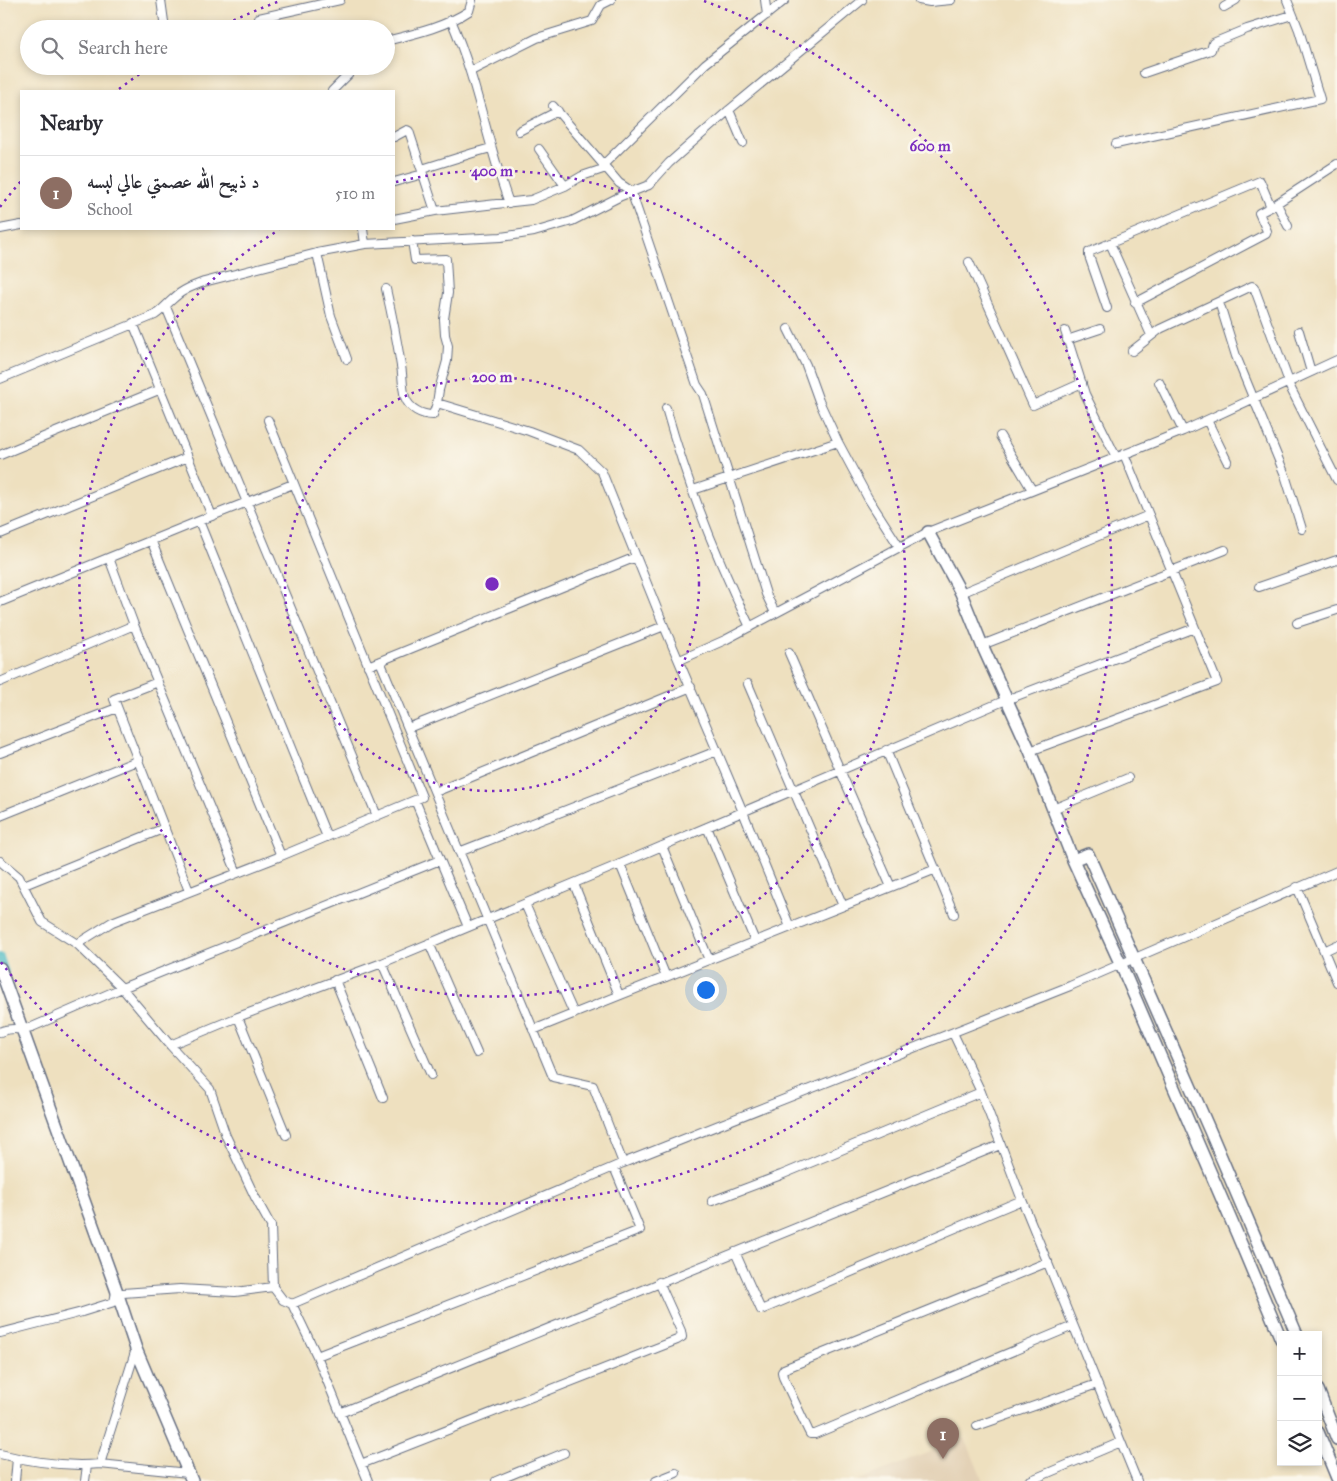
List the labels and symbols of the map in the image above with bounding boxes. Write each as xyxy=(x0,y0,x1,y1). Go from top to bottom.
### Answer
text: 600 m xyxy=(910,137,951,155)
text: 400 m xyxy=(471,162,513,181)
text: 200 m xyxy=(472,368,513,386)
centre of rings xyxy=(483,575,501,593)
your location xyxy=(693,977,719,1003)
pin: 1 xyxy=(927,1418,959,1459)

